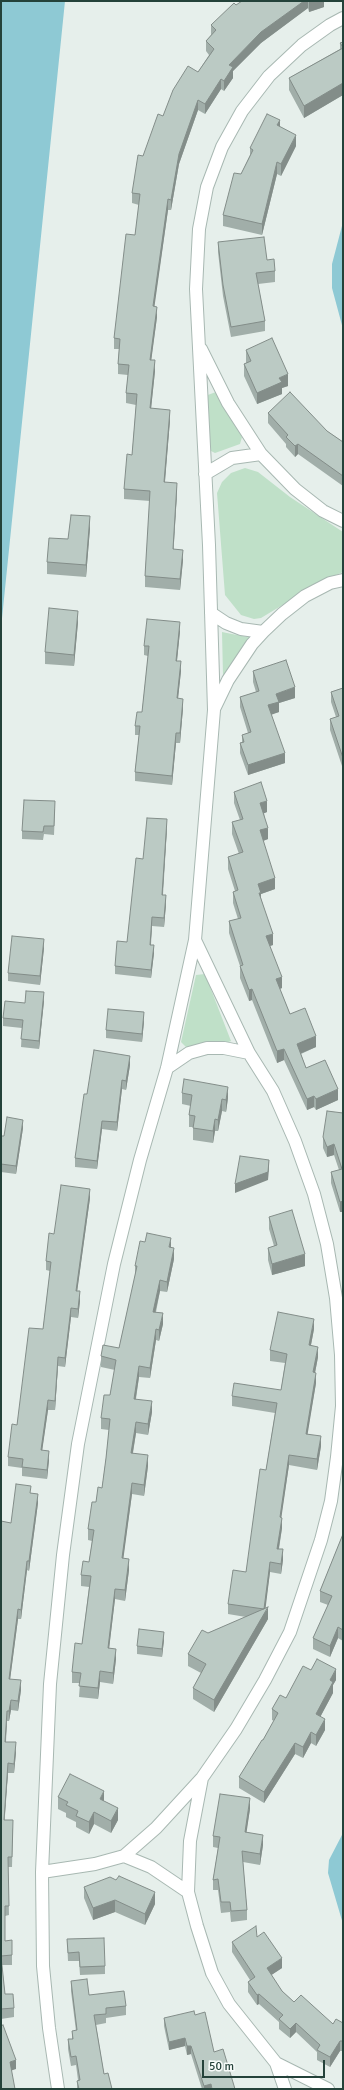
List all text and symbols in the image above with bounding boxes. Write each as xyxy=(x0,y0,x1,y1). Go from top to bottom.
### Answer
scale bar xyxy=(204,2052,327,2078)
text: 50 m xyxy=(209,2059,234,2074)

